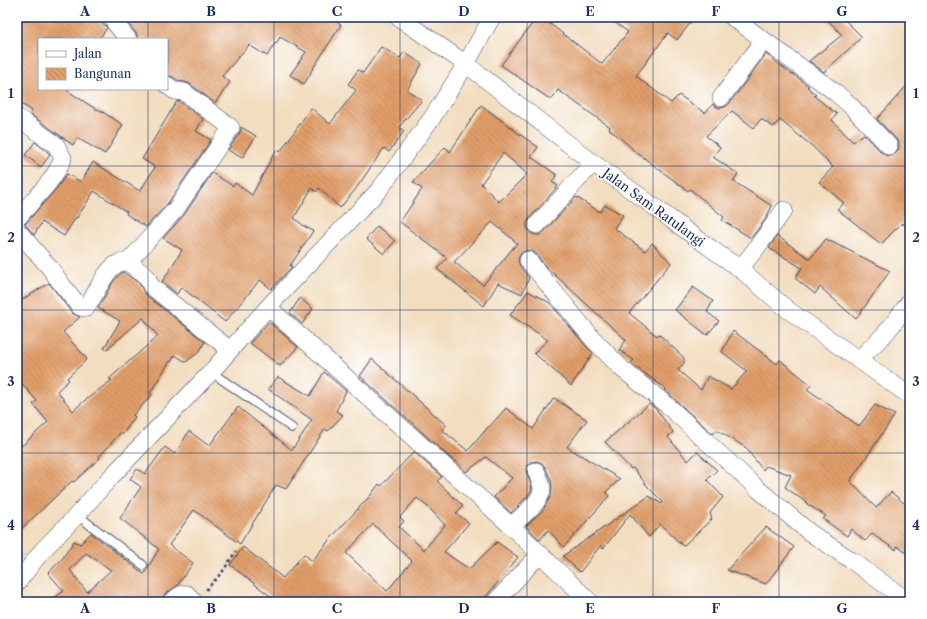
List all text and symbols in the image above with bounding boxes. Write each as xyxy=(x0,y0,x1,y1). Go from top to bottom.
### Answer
text: A xyxy=(79,3,91,19)
text: B xyxy=(206,3,216,19)
text: C xyxy=(332,3,342,19)
text: D xyxy=(458,3,470,19)
text: E xyxy=(585,3,595,19)
text: F xyxy=(712,3,721,19)
text: G xyxy=(836,3,848,19)
legend xyxy=(38,38,168,90)
text: Jalan xyxy=(72,46,102,61)
text: Bangunan xyxy=(74,66,132,81)
text: 1 xyxy=(8,85,14,101)
text: 1 xyxy=(913,85,919,101)
street label: Jalan Sam Ratulangi xyxy=(598,163,708,249)
text: 2 xyxy=(7,229,15,245)
text: 2 xyxy=(912,229,920,245)
text: 3 xyxy=(7,373,15,389)
text: 3 xyxy=(912,373,920,389)
text: 4 xyxy=(7,517,15,533)
text: 4 xyxy=(912,517,920,533)
text: A xyxy=(79,600,91,616)
text: B xyxy=(206,600,216,616)
text: C xyxy=(332,600,342,616)
text: D xyxy=(458,600,470,616)
text: E xyxy=(585,600,595,616)
text: F xyxy=(712,600,721,616)
text: G xyxy=(836,600,848,616)

